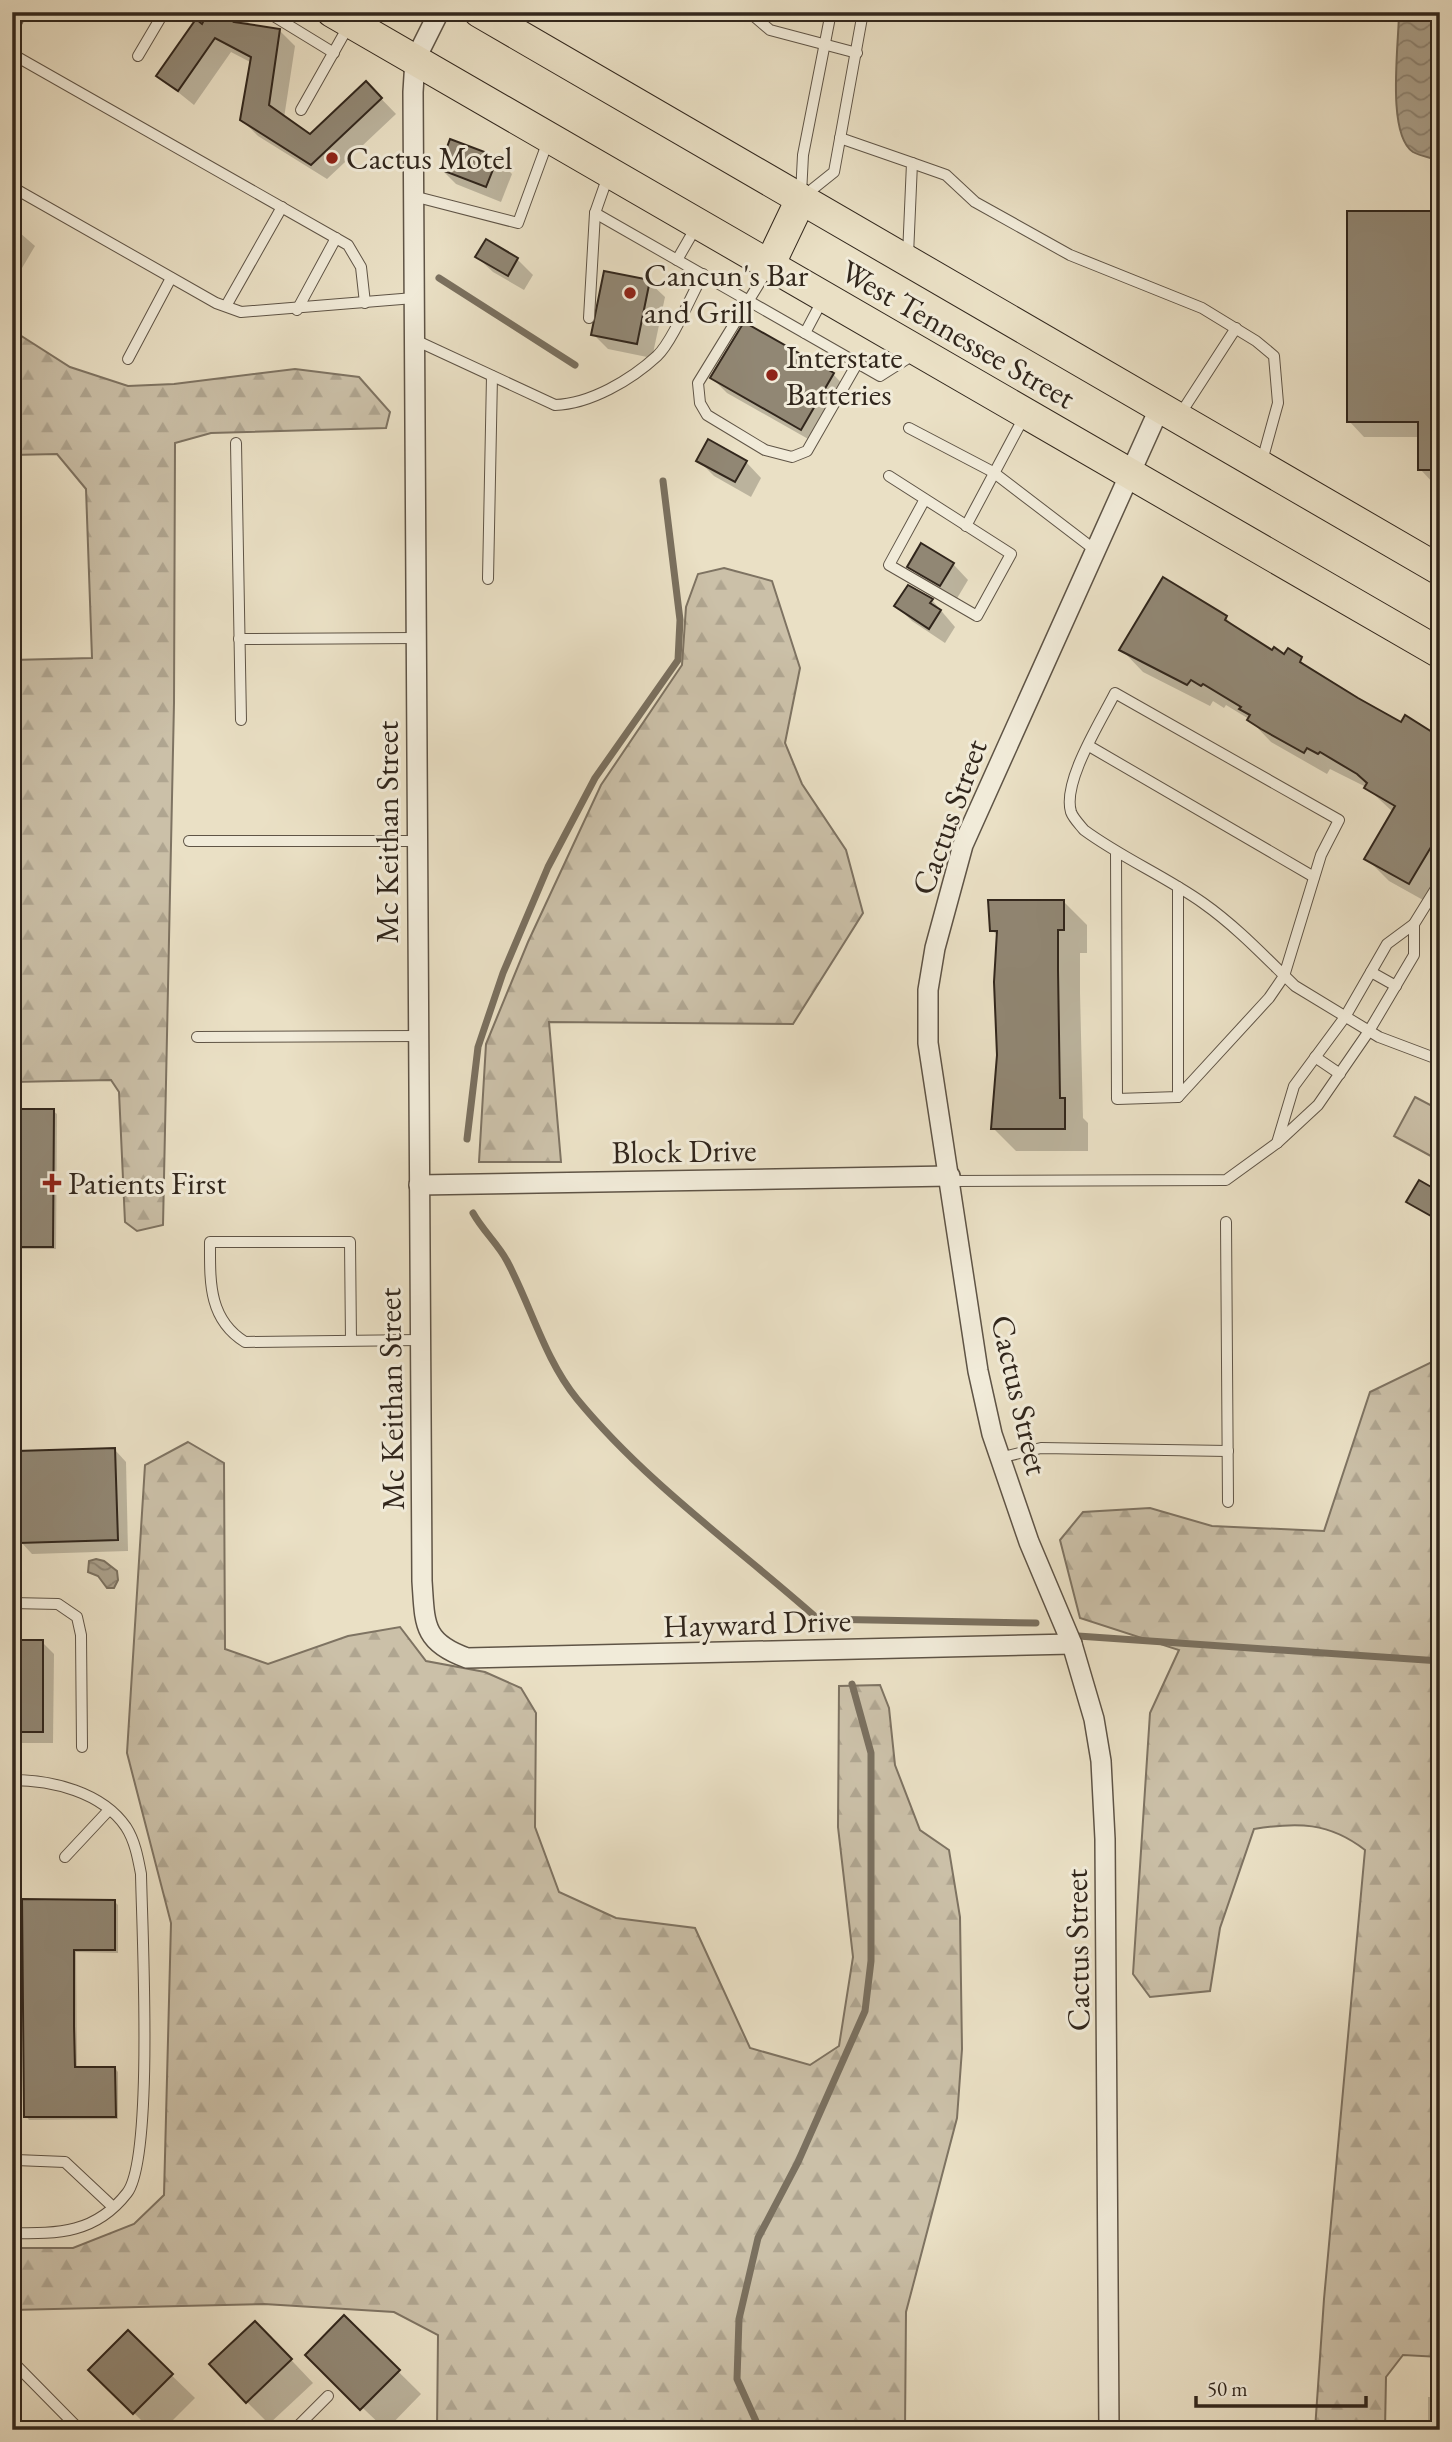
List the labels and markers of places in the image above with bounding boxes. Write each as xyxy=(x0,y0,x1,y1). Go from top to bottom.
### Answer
place label: Cactus Motel xyxy=(346,137,513,179)
marker: Cactus Motel xyxy=(324,150,340,166)
place label: Cancun's Bar and Grill xyxy=(644,254,809,333)
marker: Cancun's Bar and Grill xyxy=(622,285,638,301)
place label: Interstate Batteries xyxy=(786,336,903,415)
marker: Interstate Batteries xyxy=(764,367,780,383)
place label: Patients First xyxy=(68,1162,226,1204)
marker: Patients First xyxy=(42,1173,62,1193)

